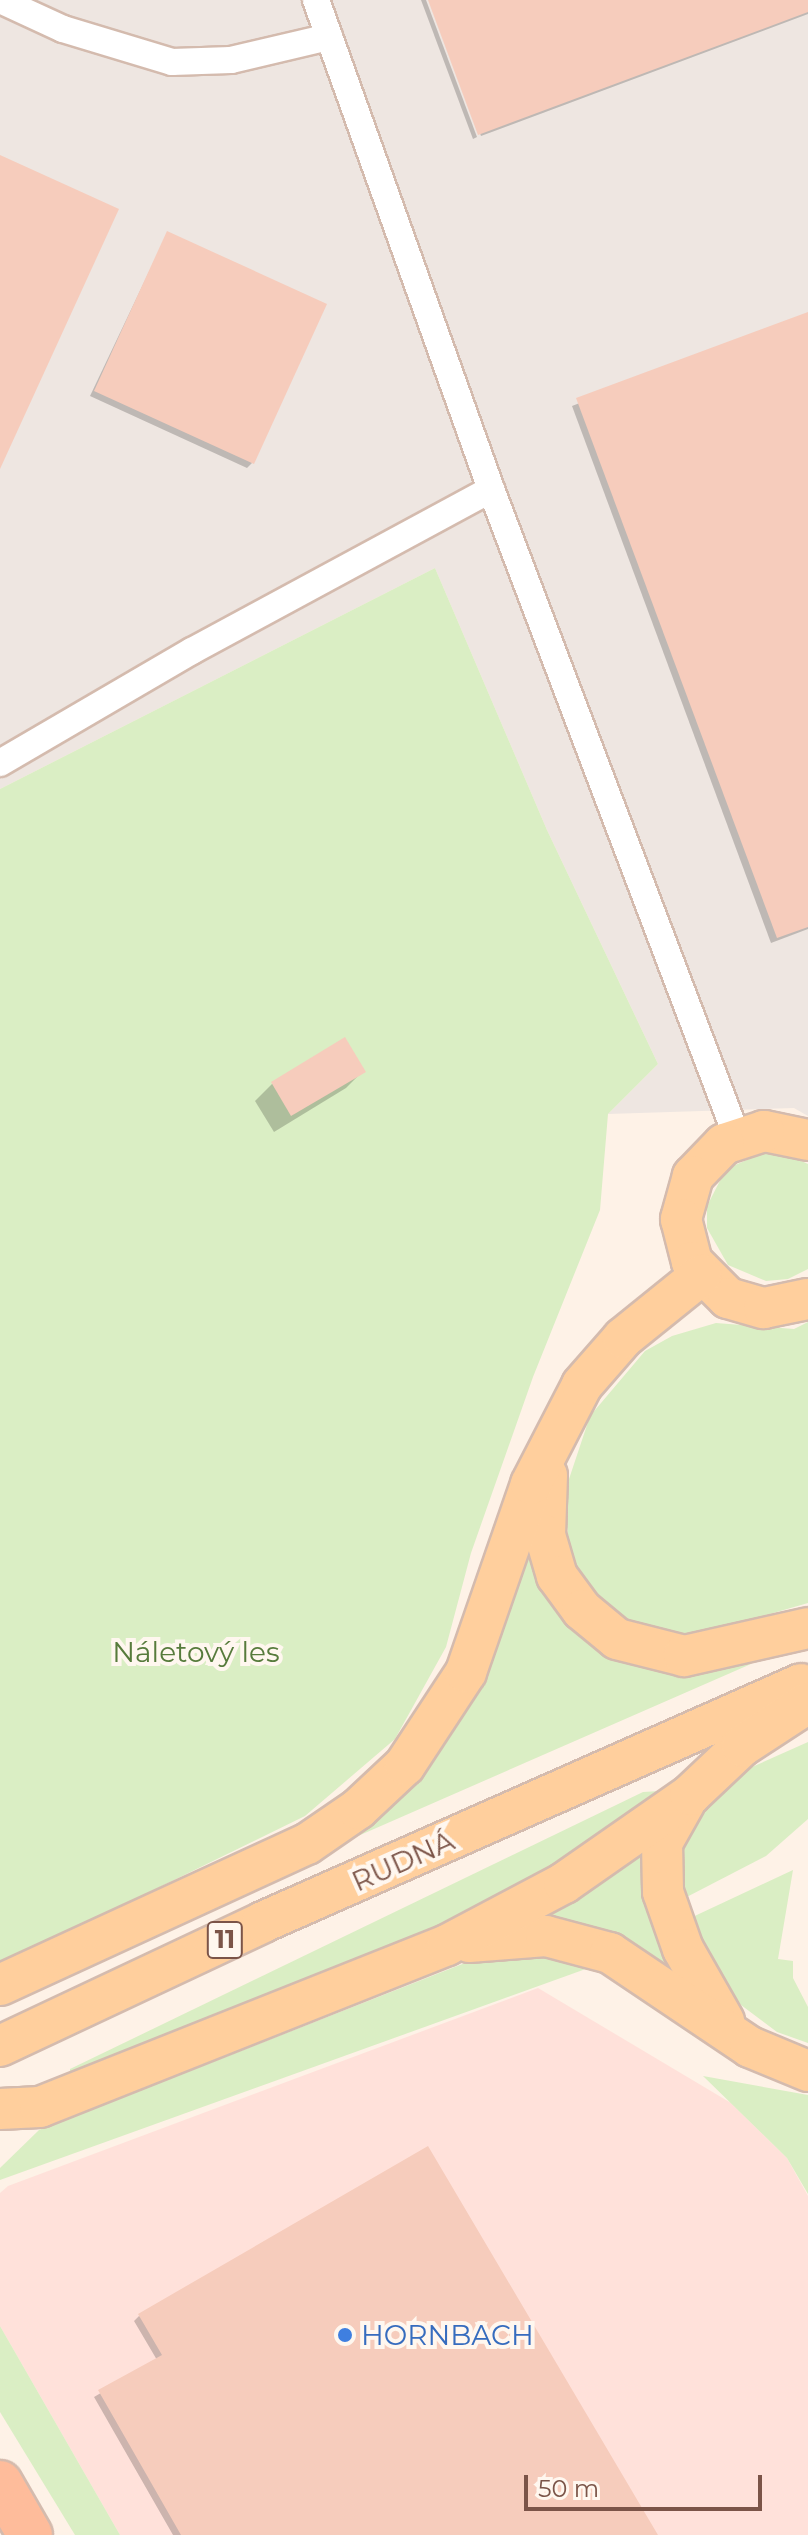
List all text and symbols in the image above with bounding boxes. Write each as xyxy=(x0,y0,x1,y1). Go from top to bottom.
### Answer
park label: Náletový les xyxy=(112,1635,280,1669)
street label: RUDNÁ xyxy=(347,1824,459,1898)
road number: 11 xyxy=(205,1918,245,1962)
place label: HORNBACH xyxy=(361,2318,534,2352)
marker: HORNBACH xyxy=(336,2326,354,2344)
scale bar xyxy=(528,2459,766,2509)
text: 50 m xyxy=(538,2474,599,2503)

